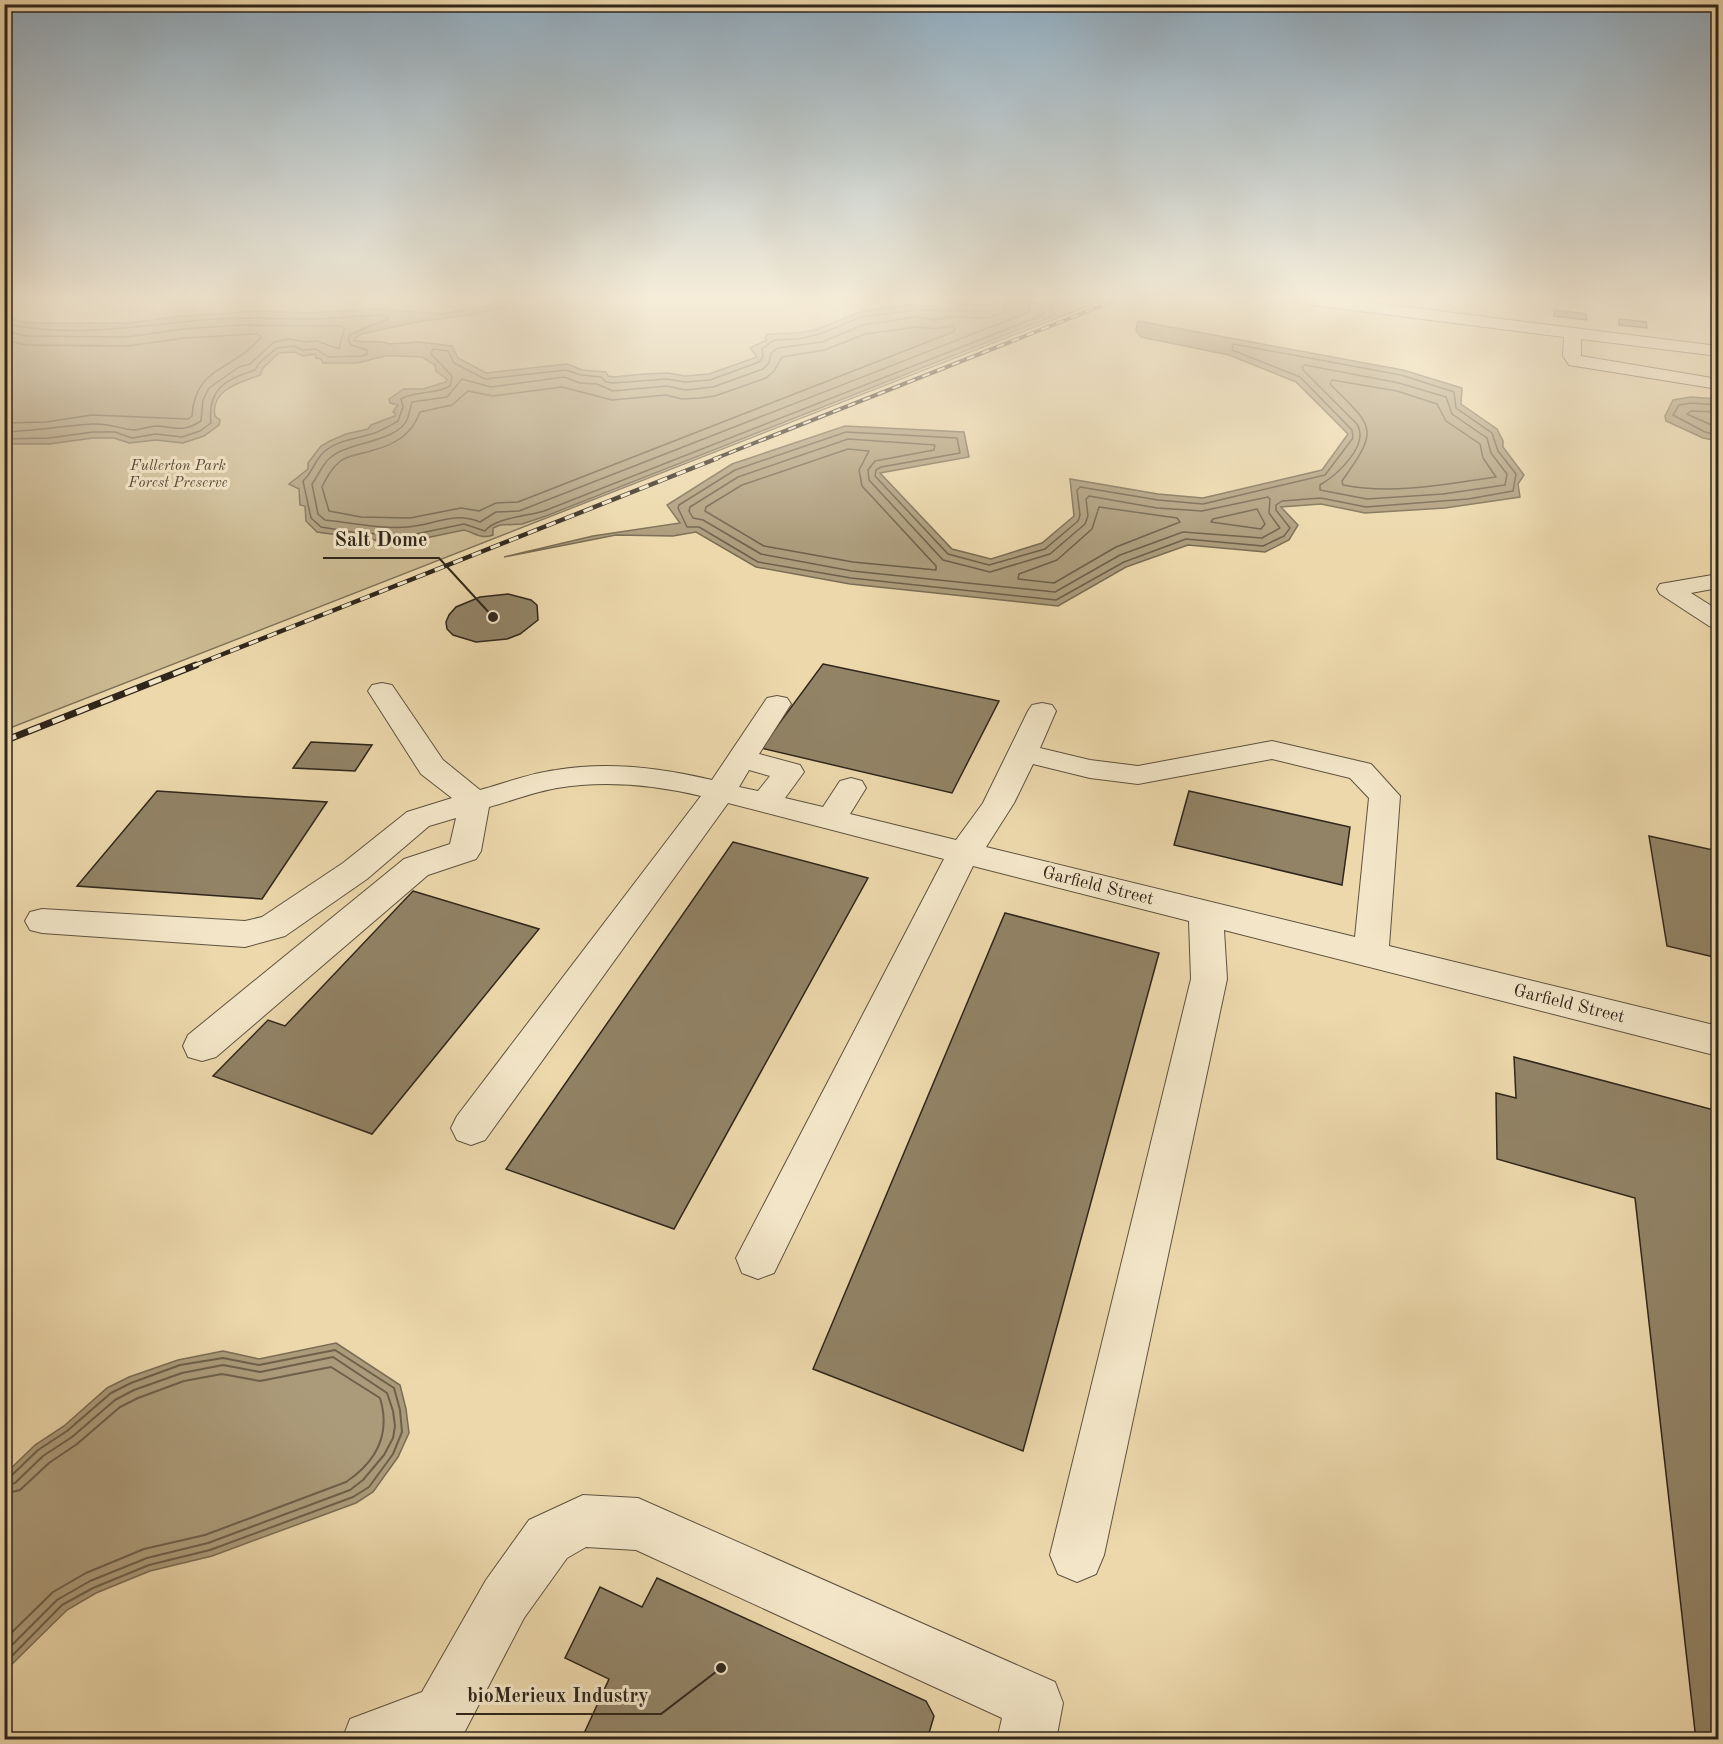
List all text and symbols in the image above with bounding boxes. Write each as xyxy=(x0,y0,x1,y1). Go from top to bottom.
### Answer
park label: Fullerton Park Forest Preserve xyxy=(127,459,228,491)
callout: Salt Dome xyxy=(323,520,439,558)
text: Salt Dome xyxy=(335,531,427,551)
street label: Garfield Street xyxy=(1040,863,1156,909)
street label: Garfield Street xyxy=(1511,981,1627,1027)
callout: bioMerieux Industry xyxy=(456,1676,661,1714)
text: bioMerieux Industry xyxy=(467,1687,649,1707)

